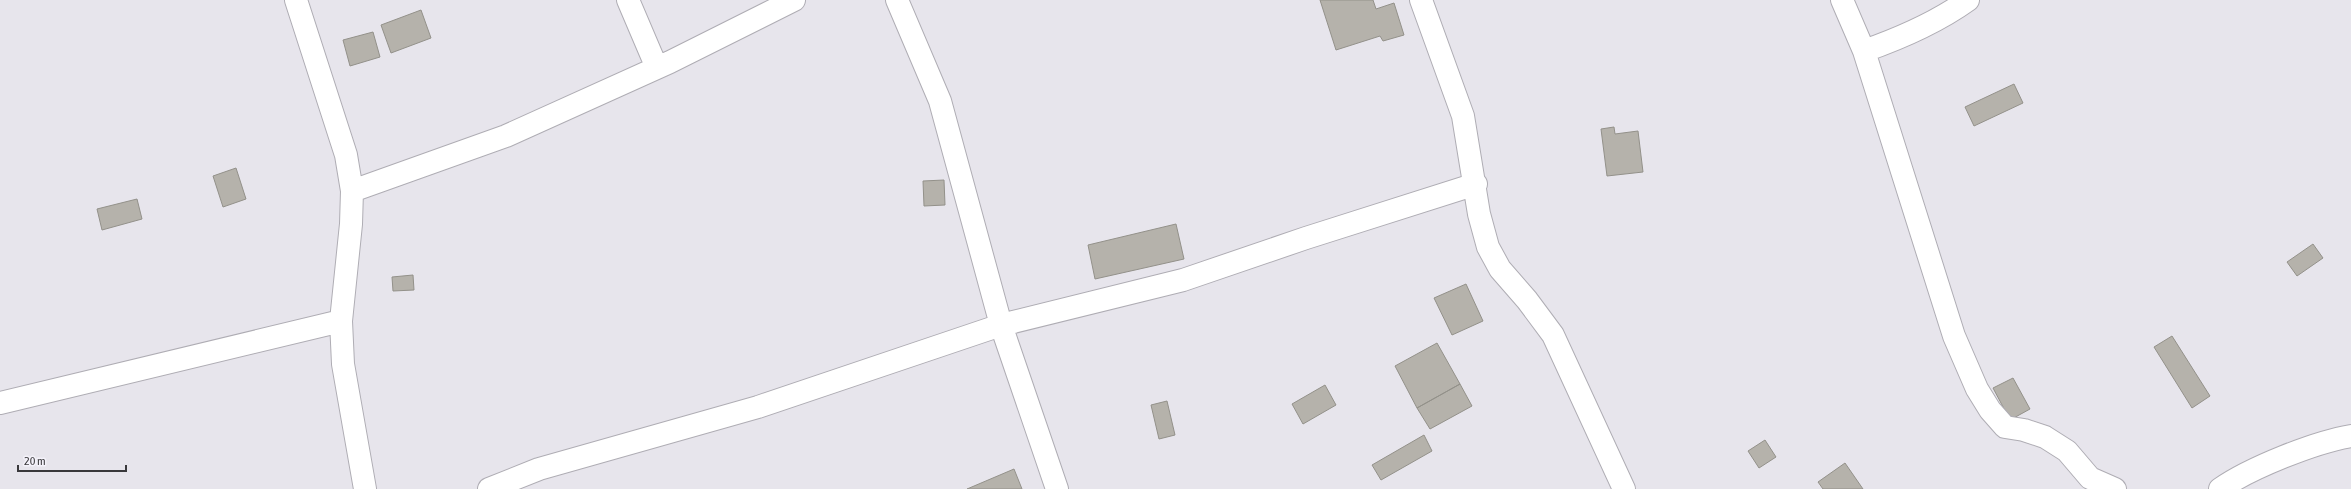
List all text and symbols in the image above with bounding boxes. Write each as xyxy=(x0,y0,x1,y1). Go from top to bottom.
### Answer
scale bar xyxy=(18,447,126,473)
text: 20 m xyxy=(24,454,46,468)

